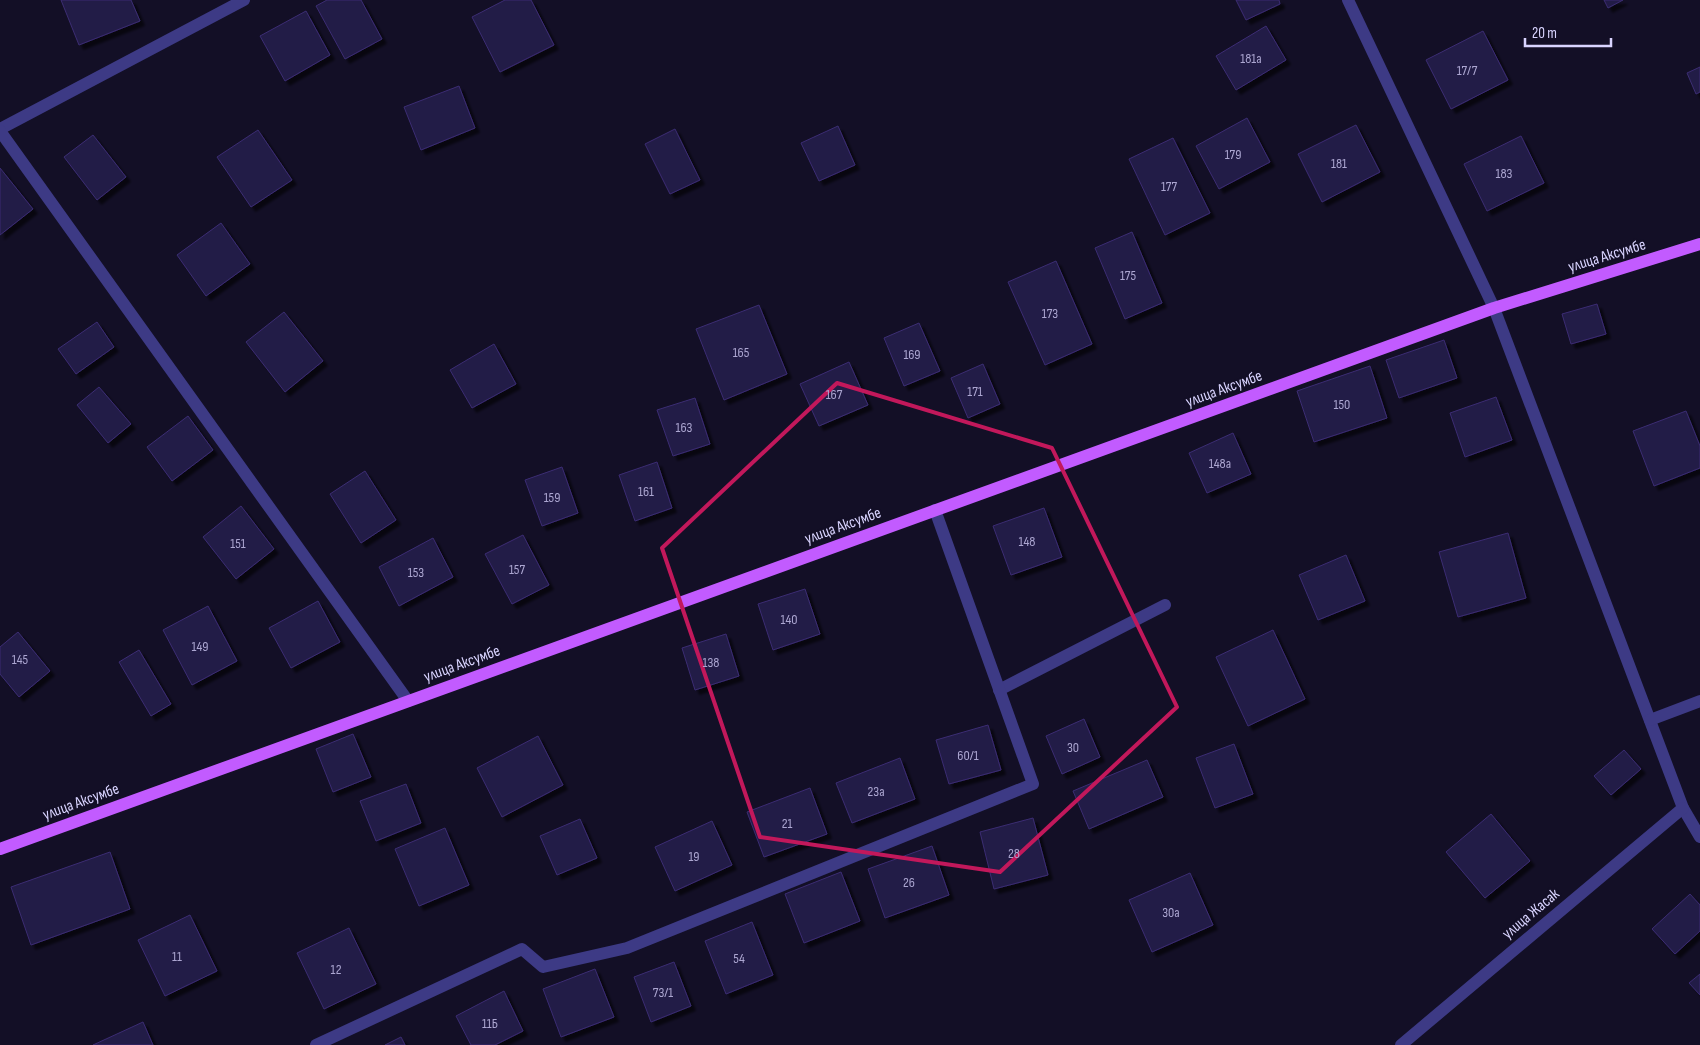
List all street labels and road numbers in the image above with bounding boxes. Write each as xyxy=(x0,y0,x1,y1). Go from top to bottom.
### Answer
street label: улица Аксумбе xyxy=(1566,235,1648,277)
street label: улица Аксумбе xyxy=(1183,366,1265,412)
street label: улица Аксумбе xyxy=(802,503,884,549)
street label: улица Аксумбе xyxy=(421,641,503,687)
street label: улица Аксумбе xyxy=(40,779,122,825)
street label: улица Жасак xyxy=(1499,884,1564,943)

